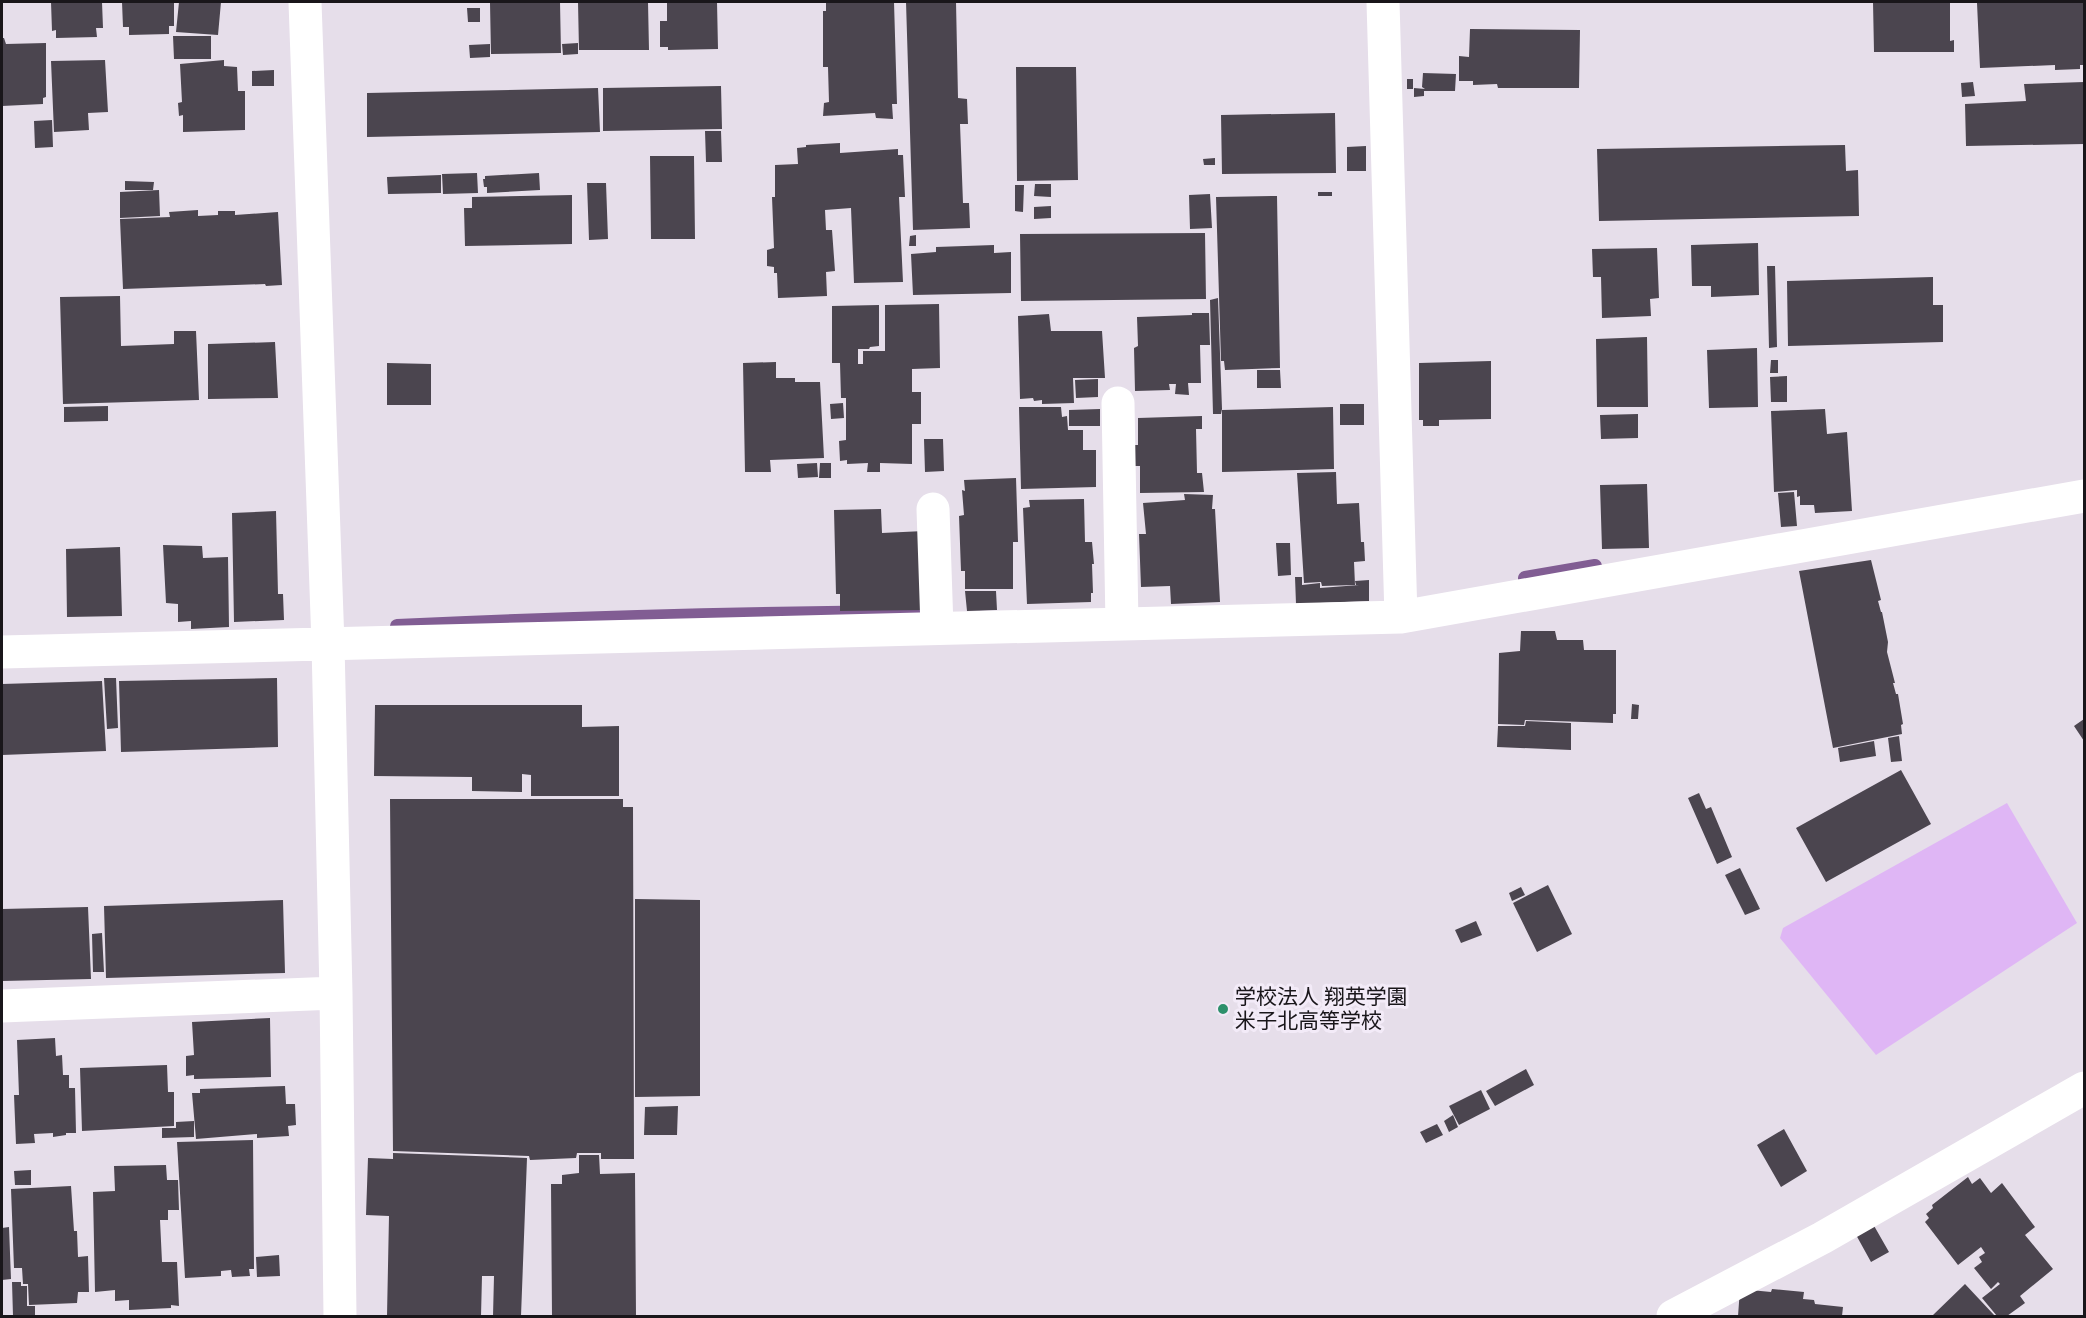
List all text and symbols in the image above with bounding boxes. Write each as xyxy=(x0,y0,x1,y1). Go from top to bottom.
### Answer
place label: 学校法人 翔英学園 米子北高等学校 xyxy=(1235,985,1408,1033)
marker: 学校法人 翔英学園 米子北高等学校 xyxy=(1216,1002,1230,1016)

